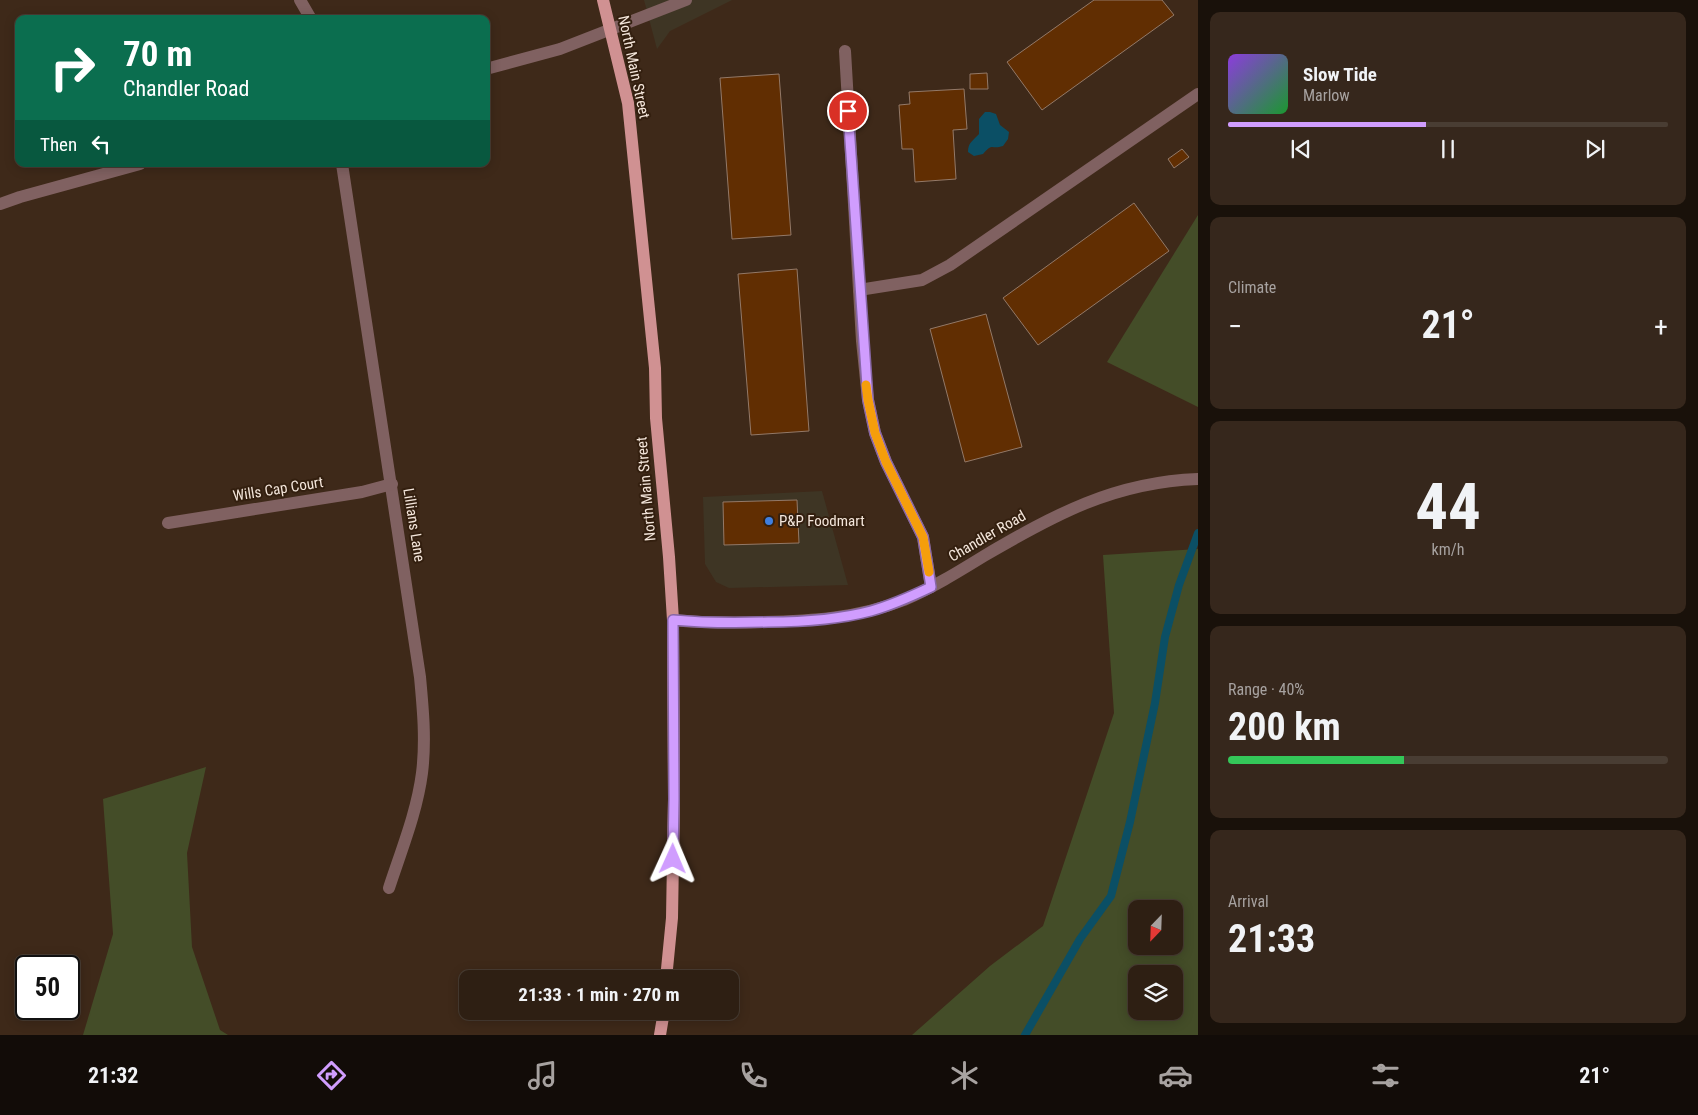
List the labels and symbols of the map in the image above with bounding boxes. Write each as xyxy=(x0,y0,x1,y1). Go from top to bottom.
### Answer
street label: North Main Street xyxy=(614,14,654,120)
pin xyxy=(827,90,869,132)
street label: North Main Street xyxy=(632,436,660,542)
street label: Wills Cap Court xyxy=(232,473,324,505)
street label: Lillians Lane xyxy=(399,487,429,563)
street label: Chandler Road xyxy=(945,507,1029,565)
place label: P&P Foodmart xyxy=(779,512,865,530)
marker: P&P Foodmart xyxy=(763,515,775,527)
position arrow xyxy=(646,832,698,884)
north arrow xyxy=(1128,900,1182,955)
speed limit sign: 50 xyxy=(15,955,80,1020)

